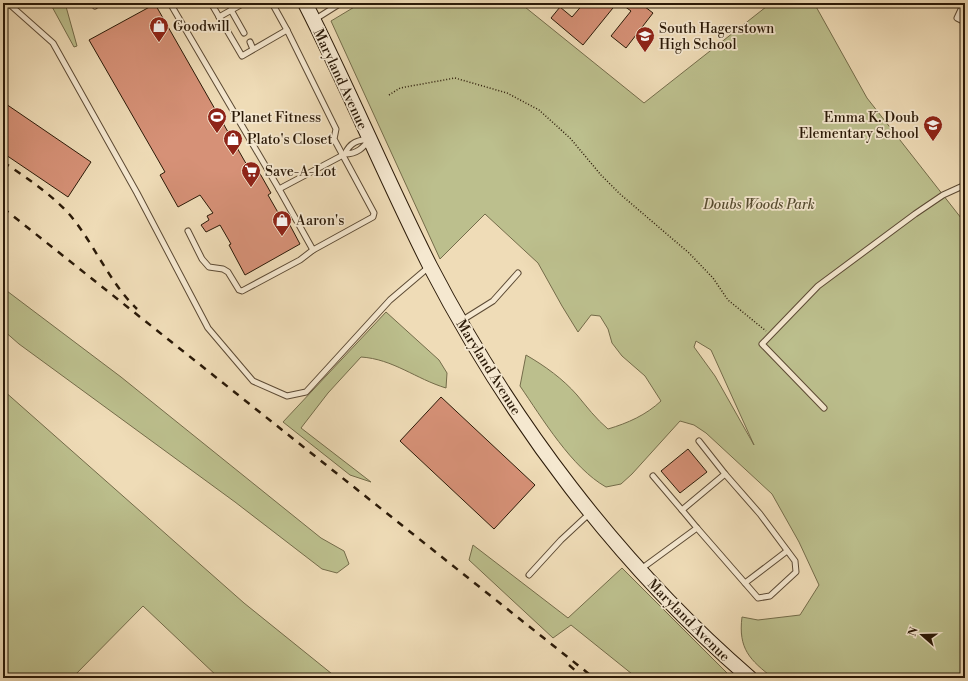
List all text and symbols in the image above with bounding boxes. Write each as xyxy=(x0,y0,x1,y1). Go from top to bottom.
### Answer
shop icon: Goodwill xyxy=(148,15,170,43)
place label: Goodwill xyxy=(173,18,230,36)
place label: South Hagerstown High School xyxy=(659,20,775,54)
school or university icon: South Hagerstown High School xyxy=(634,25,656,53)
street label: Maryland Avenue xyxy=(309,26,371,133)
sports icon: Planet Fitness xyxy=(206,106,228,134)
place label: Planet Fitness xyxy=(231,109,321,127)
place label: Emma K. Doub Elementary School xyxy=(799,109,919,143)
school or university icon: Emma K. Doub Elementary School xyxy=(922,114,944,142)
shop icon: Plato's Closet xyxy=(222,128,244,156)
place label: Plato's Closet xyxy=(247,131,332,149)
supermarket icon: Save-A-Lot xyxy=(240,160,262,188)
place label: Save-A-Lot xyxy=(265,163,336,181)
park label: Doubs Woods Park xyxy=(702,196,815,214)
shop icon: Aaron's xyxy=(271,209,293,237)
place label: Aaron's xyxy=(295,212,344,230)
street label: Maryland Avenue xyxy=(452,316,525,419)
street label: Maryland Avenue xyxy=(643,576,733,666)
north arrow xyxy=(902,615,942,655)
text: N xyxy=(905,625,922,638)

